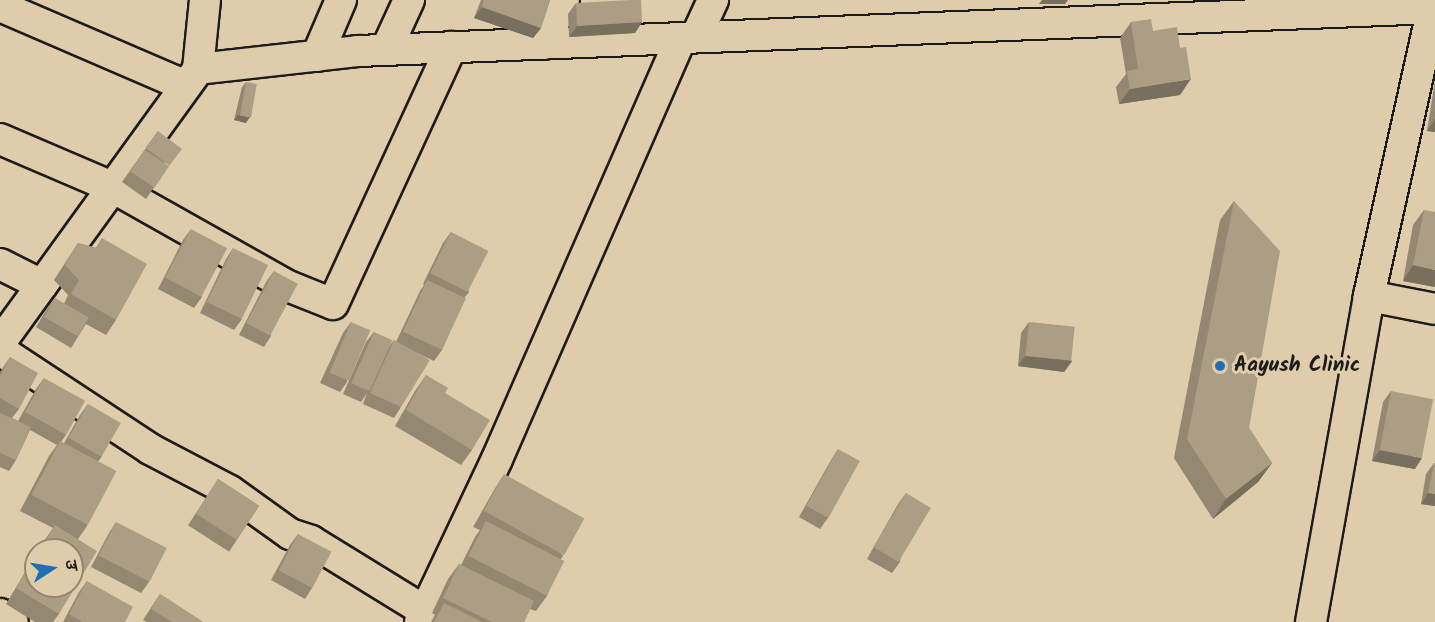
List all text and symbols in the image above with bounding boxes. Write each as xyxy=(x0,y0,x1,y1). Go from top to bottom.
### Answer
place label: Aayush Clinic xyxy=(1234,353,1360,379)
marker: Aayush Clinic xyxy=(1211,357,1229,375)
north arrow xyxy=(24,538,84,598)
text: उ xyxy=(57,557,83,572)

